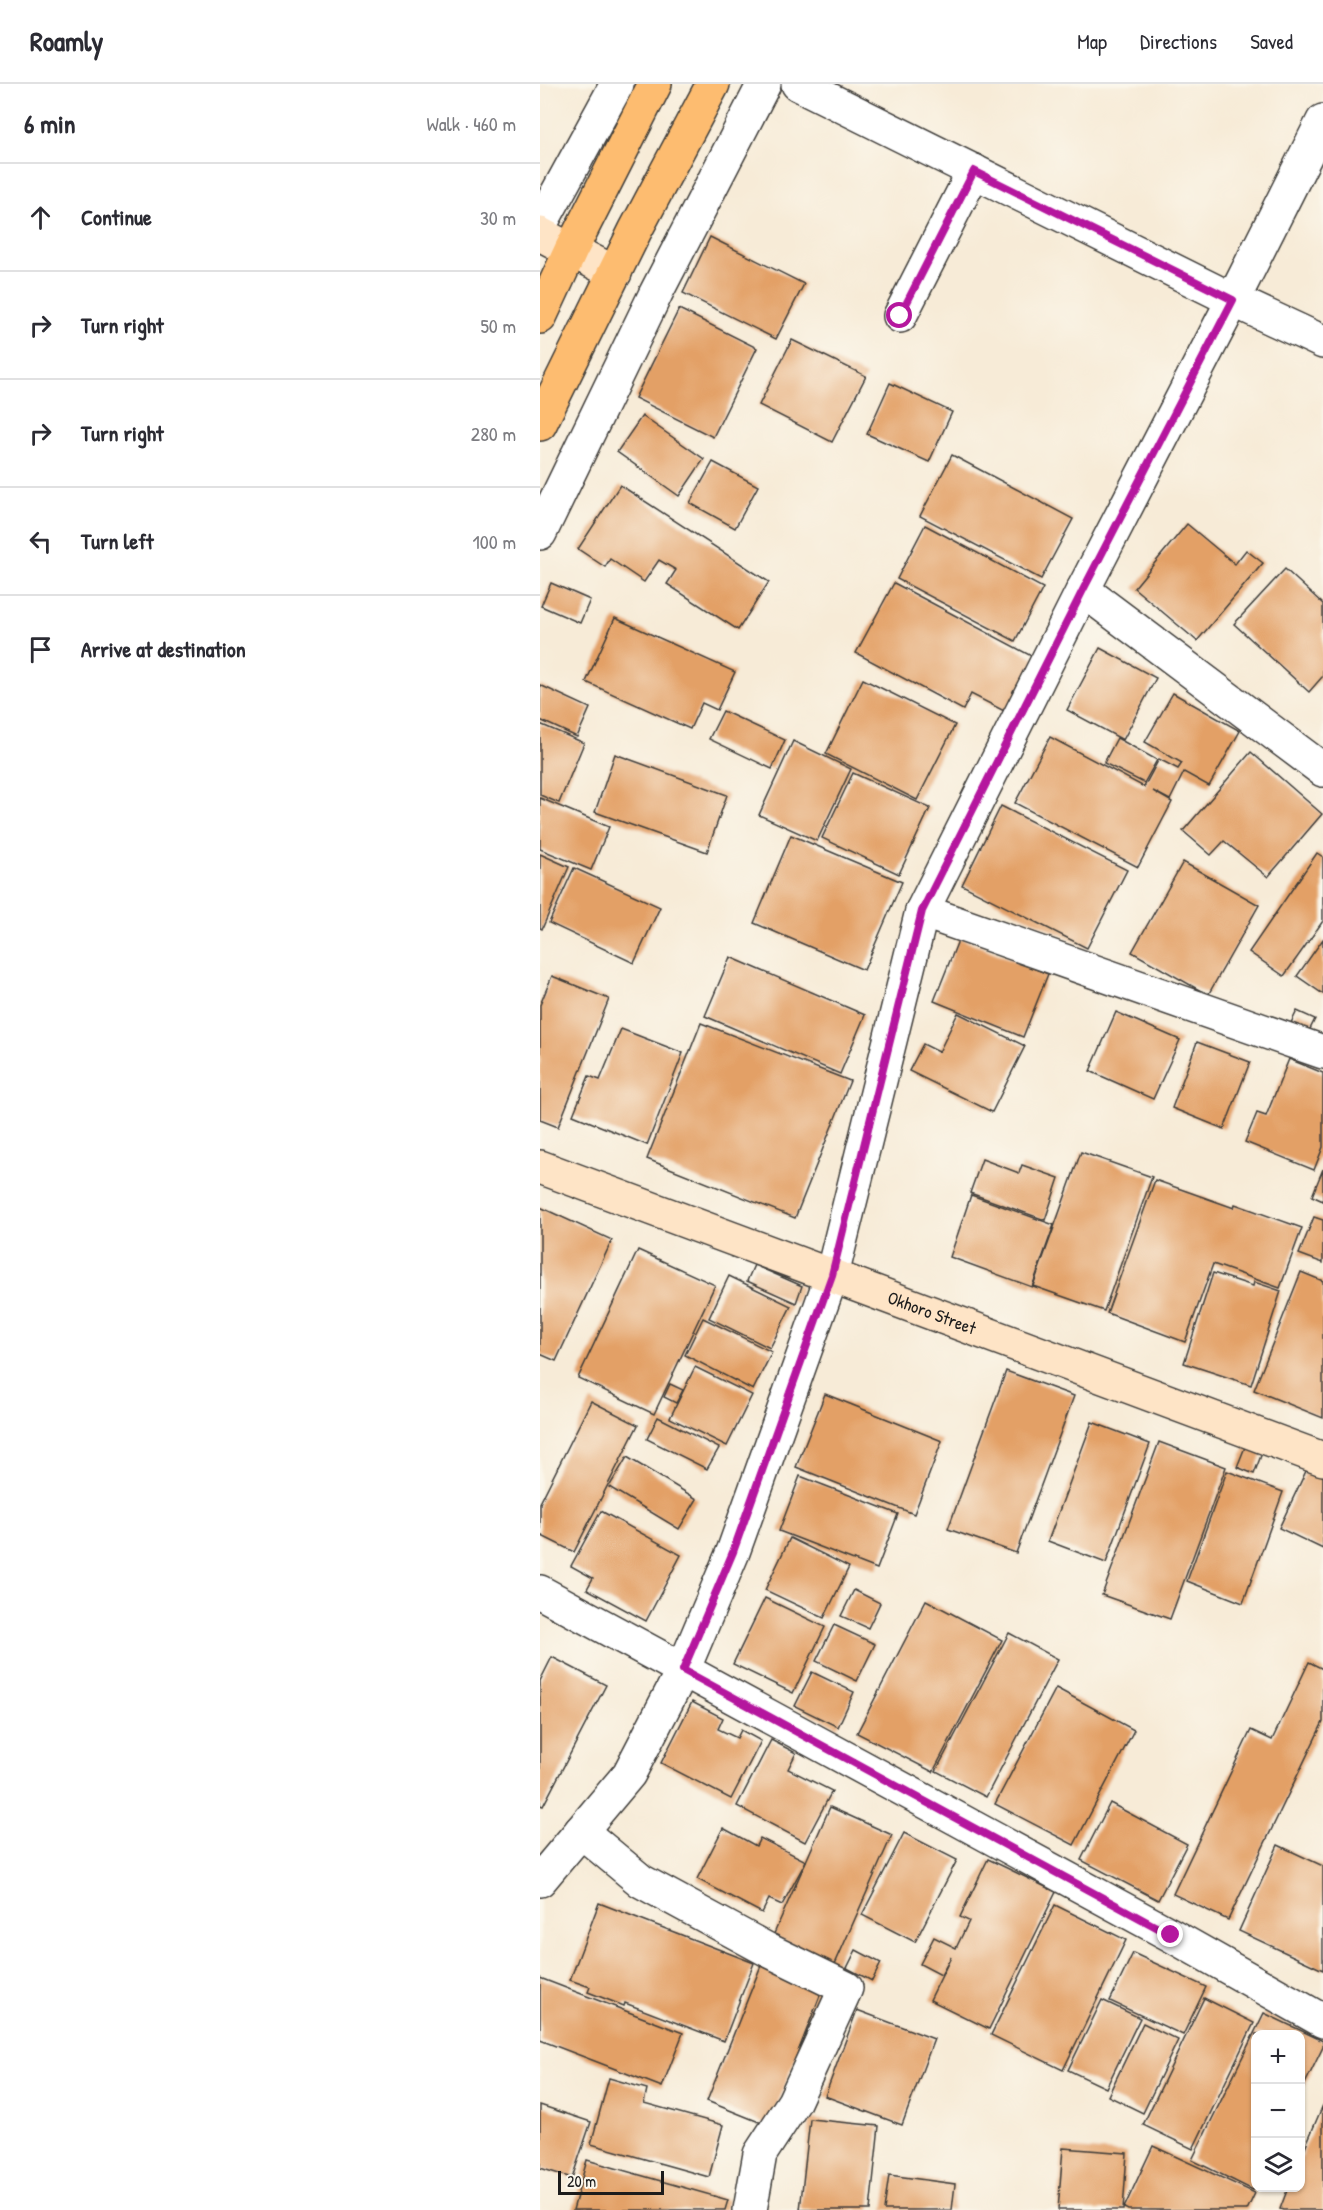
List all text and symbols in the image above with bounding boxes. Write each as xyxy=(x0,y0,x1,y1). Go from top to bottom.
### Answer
text: Roamly xyxy=(30,22,103,60)
text: Map xyxy=(1077,27,1107,56)
text: Directions xyxy=(1140,27,1217,56)
text: Saved xyxy=(1250,27,1293,56)
text: 6 min xyxy=(24,106,76,141)
text: Walk · 460 m xyxy=(426,110,516,137)
icon: ahead xyxy=(24,201,57,234)
text: Continue xyxy=(81,202,152,232)
text: 30 m xyxy=(480,204,516,231)
route start xyxy=(886,302,912,328)
icon: right xyxy=(24,309,57,342)
text: Turn right xyxy=(81,310,164,340)
text: 50 m xyxy=(480,312,516,339)
icon: right xyxy=(24,417,57,450)
text: Turn right xyxy=(81,418,164,448)
text: 280 m xyxy=(471,420,516,447)
icon: left xyxy=(24,525,57,558)
text: Turn left xyxy=(81,526,154,556)
text: 100 m xyxy=(473,528,516,555)
icon: arrive xyxy=(24,633,57,666)
text: Arrive at destination xyxy=(81,634,246,664)
street label: Okhoro Street xyxy=(884,1285,980,1341)
route end xyxy=(1157,1921,1183,1947)
map controls xyxy=(1251,2030,1305,2192)
button: + xyxy=(1251,2030,1305,2084)
button: − xyxy=(1251,2084,1305,2138)
button: layers xyxy=(1251,2138,1305,2192)
scale bar xyxy=(558,2168,664,2196)
text: 20 m xyxy=(567,2170,596,2192)

